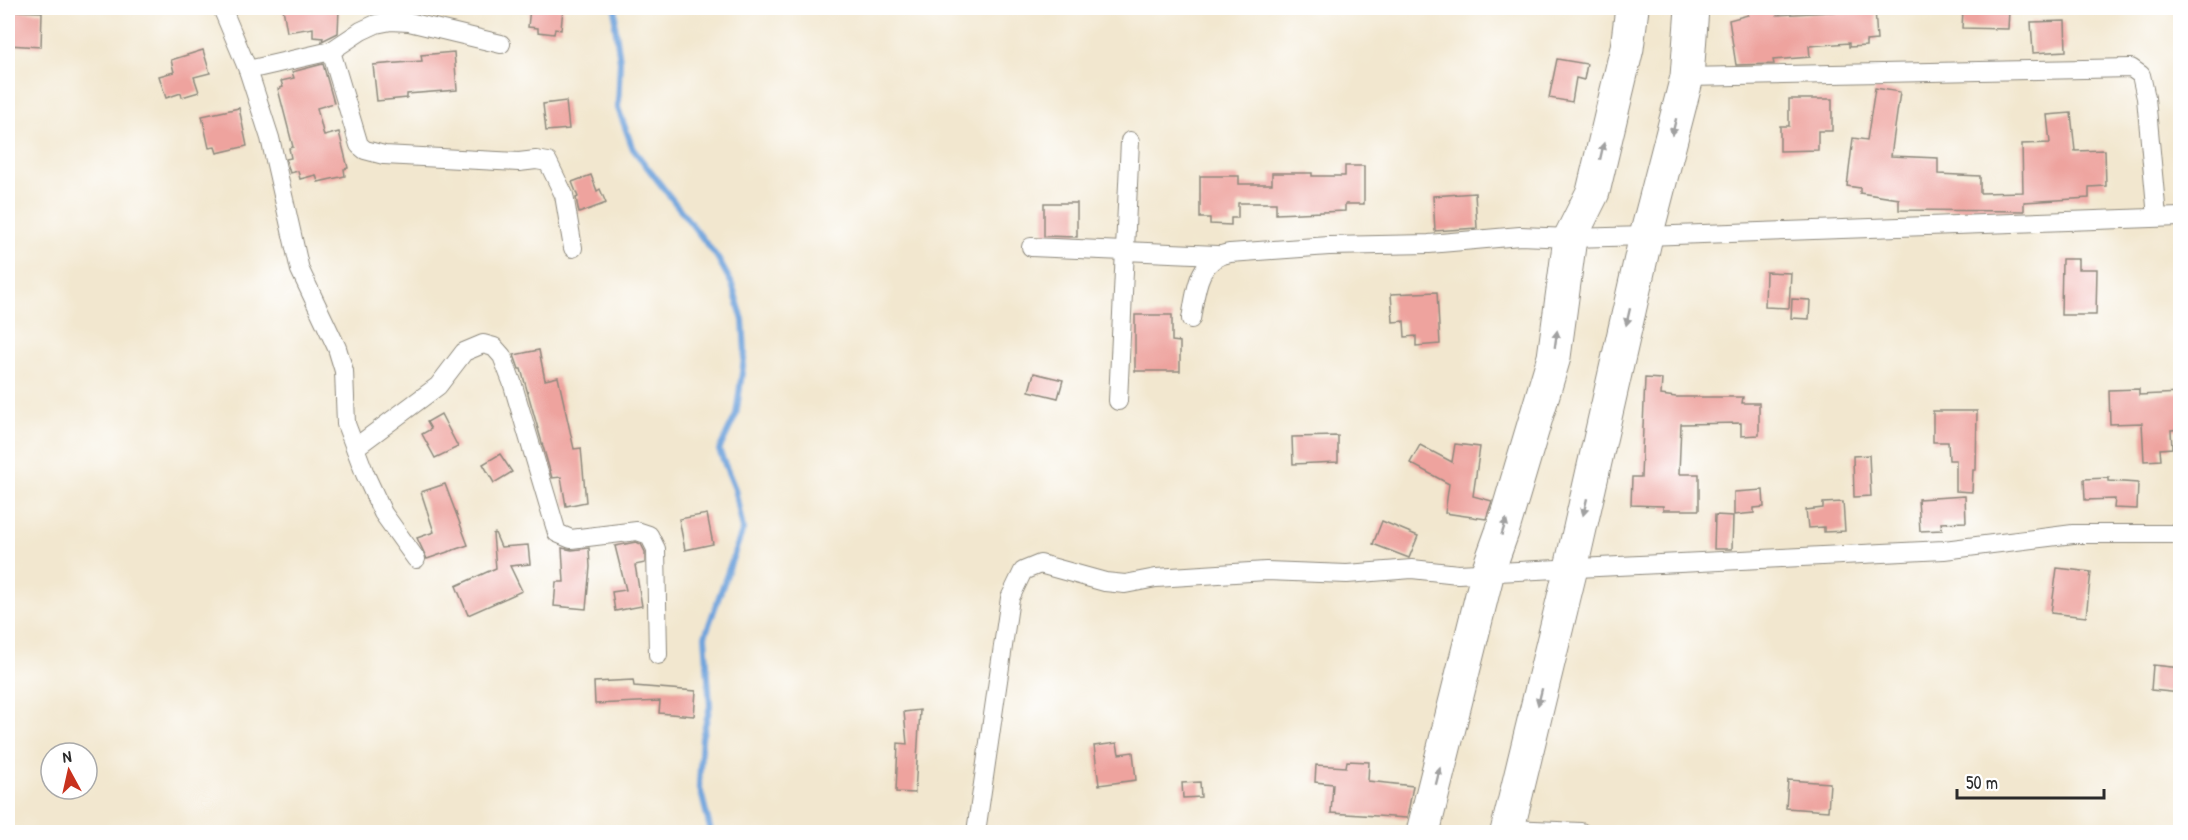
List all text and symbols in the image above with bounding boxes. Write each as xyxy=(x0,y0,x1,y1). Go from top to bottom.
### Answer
one-way arrow xyxy=(1668,118,1678,136)
one-way arrow xyxy=(1598,142,1608,161)
one-way arrow xyxy=(1622,307,1632,326)
one-way arrow xyxy=(1552,329,1561,348)
one-way arrow xyxy=(1580,498,1589,517)
one-way arrow xyxy=(1500,518,1509,536)
one-way arrow xyxy=(1534,687,1544,706)
north arrow xyxy=(39,741,99,801)
text: N xyxy=(61,745,73,768)
scale bar xyxy=(1957,762,2104,800)
one-way arrow xyxy=(1433,767,1443,785)
text: 50 m xyxy=(1966,770,1998,795)

